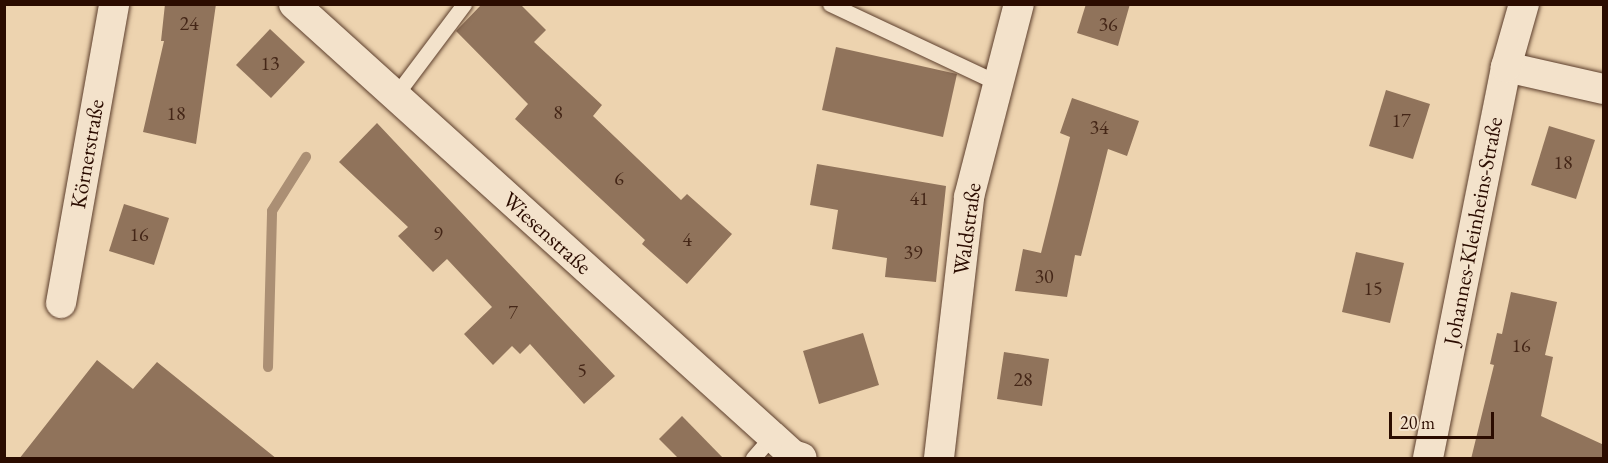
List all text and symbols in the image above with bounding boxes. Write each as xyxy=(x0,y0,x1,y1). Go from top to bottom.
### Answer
house number: 24 xyxy=(179,11,199,35)
house number: 36 xyxy=(1098,12,1118,36)
house number: 13 xyxy=(260,51,280,75)
street label: Körnerstraße xyxy=(64,97,110,211)
house number: 8 xyxy=(553,100,563,124)
house number: 18 xyxy=(166,101,186,125)
house number: 17 xyxy=(1391,108,1411,132)
house number: 34 xyxy=(1089,115,1109,139)
street label: Johannes-Kleinheins-Straße xyxy=(1438,115,1508,347)
house number: 18 xyxy=(1553,150,1573,174)
house number: 6 xyxy=(614,166,624,190)
street label: Waldstraße xyxy=(947,181,987,277)
street label: Wiesenstraße xyxy=(497,186,597,280)
house number: 41 xyxy=(909,186,929,210)
house number: 9 xyxy=(433,221,443,245)
house number: 16 xyxy=(129,222,149,246)
house number: 4 xyxy=(682,227,692,251)
house number: 39 xyxy=(903,240,923,264)
house number: 30 xyxy=(1034,264,1054,288)
house number: 15 xyxy=(1363,276,1383,300)
house number: 7 xyxy=(508,300,518,324)
house number: 16 xyxy=(1511,333,1531,357)
house number: 5 xyxy=(577,358,587,382)
house number: 28 xyxy=(1013,367,1033,391)
scale bar xyxy=(1392,400,1497,438)
text: 20 m xyxy=(1400,411,1435,434)

